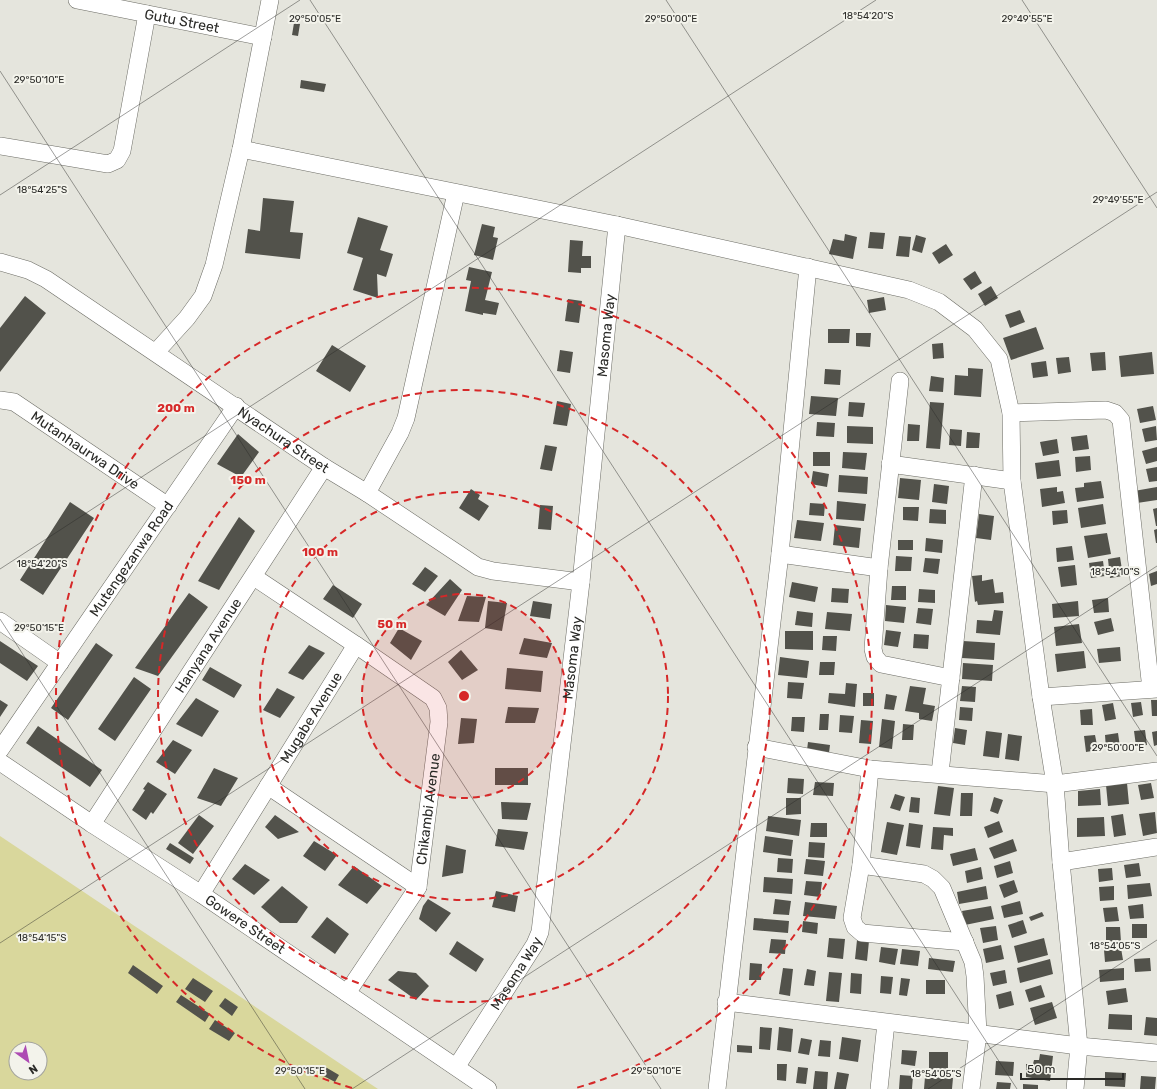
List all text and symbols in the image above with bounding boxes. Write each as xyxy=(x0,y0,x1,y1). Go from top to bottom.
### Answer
street label: Gutu Street xyxy=(143,5,221,37)
text: 18°54'20"S xyxy=(843,10,893,22)
text: 29°50'05"E xyxy=(289,13,341,25)
text: 29°50'00"E xyxy=(645,13,697,25)
text: 29°49'55"E xyxy=(1001,13,1053,25)
text: 29°50'10"E xyxy=(14,74,64,86)
text: 18°54'25"S xyxy=(17,184,67,196)
text: 29°49'55"E xyxy=(1092,194,1144,206)
street label: Masoma Way xyxy=(593,293,619,378)
text: 200 m xyxy=(157,401,195,415)
street label: Nyachura Street xyxy=(235,403,333,477)
street label: Mutanhaurwa Drive xyxy=(28,407,143,493)
text: 150 m xyxy=(230,473,266,487)
street label: Mutengezanwa Road xyxy=(86,498,177,620)
text: 100 m xyxy=(302,545,338,559)
text: 18°54'20"S xyxy=(17,558,67,570)
text: 18°54'10"S xyxy=(1090,566,1140,578)
street label: Hanyana Avenue xyxy=(171,595,245,696)
street label: Masoma Way xyxy=(559,615,585,700)
text: 50 m xyxy=(377,617,407,631)
text: 29°50'15"E xyxy=(14,622,64,634)
street label: Mugabe Avenue xyxy=(276,669,346,766)
centre of rings xyxy=(457,689,471,703)
text: 29°50'00"E xyxy=(1092,742,1144,754)
street label: Chikambi Avenue xyxy=(412,752,443,866)
street label: Gowere Street xyxy=(202,891,289,958)
text: 18°54'15"S xyxy=(18,932,66,944)
street label: Masoma Way xyxy=(487,934,546,1013)
text: 18°54'05"S xyxy=(1090,940,1140,952)
north arrow xyxy=(8,1041,48,1081)
scale bar xyxy=(1021,1055,1123,1081)
text: N xyxy=(26,1061,40,1077)
text: 50 m xyxy=(1027,1062,1055,1076)
text: 29°50'15"E xyxy=(275,1065,325,1077)
text: 29°50'10"E xyxy=(631,1065,681,1077)
text: 18°54'05"S xyxy=(911,1068,961,1080)

